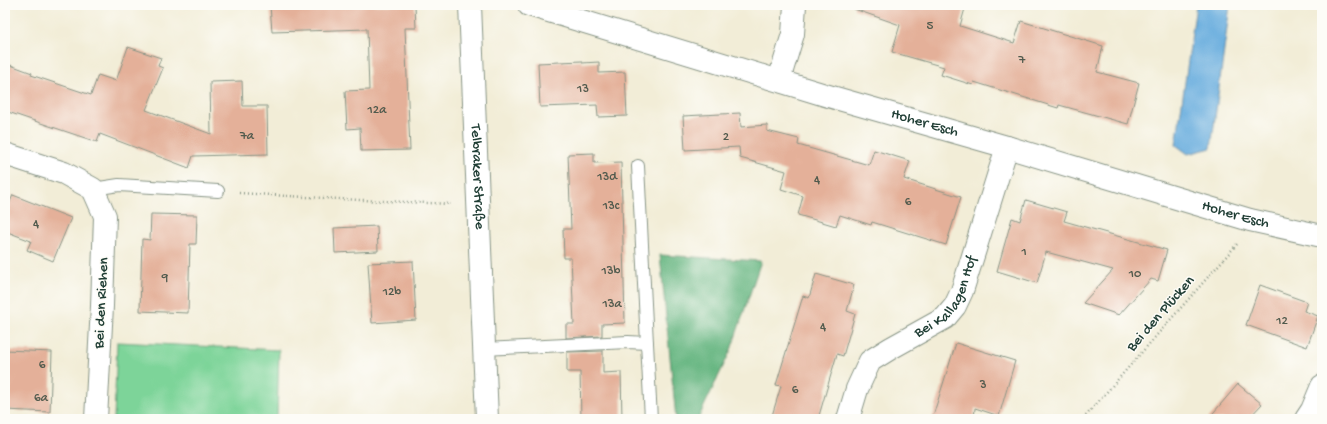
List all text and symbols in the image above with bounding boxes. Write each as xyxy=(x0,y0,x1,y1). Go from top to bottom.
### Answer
house number: 5 xyxy=(927,19,934,34)
house number: 7 xyxy=(1018,53,1027,68)
house number: 13 xyxy=(576,82,589,97)
house number: 12a xyxy=(367,103,387,118)
street label: Hoher Esch xyxy=(889,105,960,142)
street label: Telbraker Straße xyxy=(466,123,488,230)
house number: 7a xyxy=(239,129,255,144)
house number: 2 xyxy=(723,130,730,145)
house number: 13d xyxy=(596,170,618,185)
house number: 4 xyxy=(814,173,820,188)
house number: 6 xyxy=(905,195,912,210)
street label: Hoher Esch xyxy=(1200,197,1271,233)
house number: 13c xyxy=(602,199,620,214)
house number: 4 xyxy=(33,217,39,232)
house number: 1 xyxy=(1020,245,1027,260)
street label: Bei Kallagen Hof xyxy=(910,253,982,343)
street label: Bei den Riehen xyxy=(91,257,113,350)
house number: 13b xyxy=(601,264,621,279)
house number: 10 xyxy=(1128,267,1142,282)
house number: 9 xyxy=(161,271,169,286)
street label: Bei den Plücken xyxy=(1122,272,1199,356)
house number: 12b xyxy=(382,285,401,300)
house number: 13a xyxy=(601,297,622,312)
house number: 12 xyxy=(1275,314,1288,329)
house number: 4 xyxy=(820,320,826,335)
house number: 6 xyxy=(39,358,46,373)
house number: 3 xyxy=(979,378,987,393)
house number: 6 xyxy=(792,383,799,398)
house number: 6a xyxy=(34,391,49,406)

